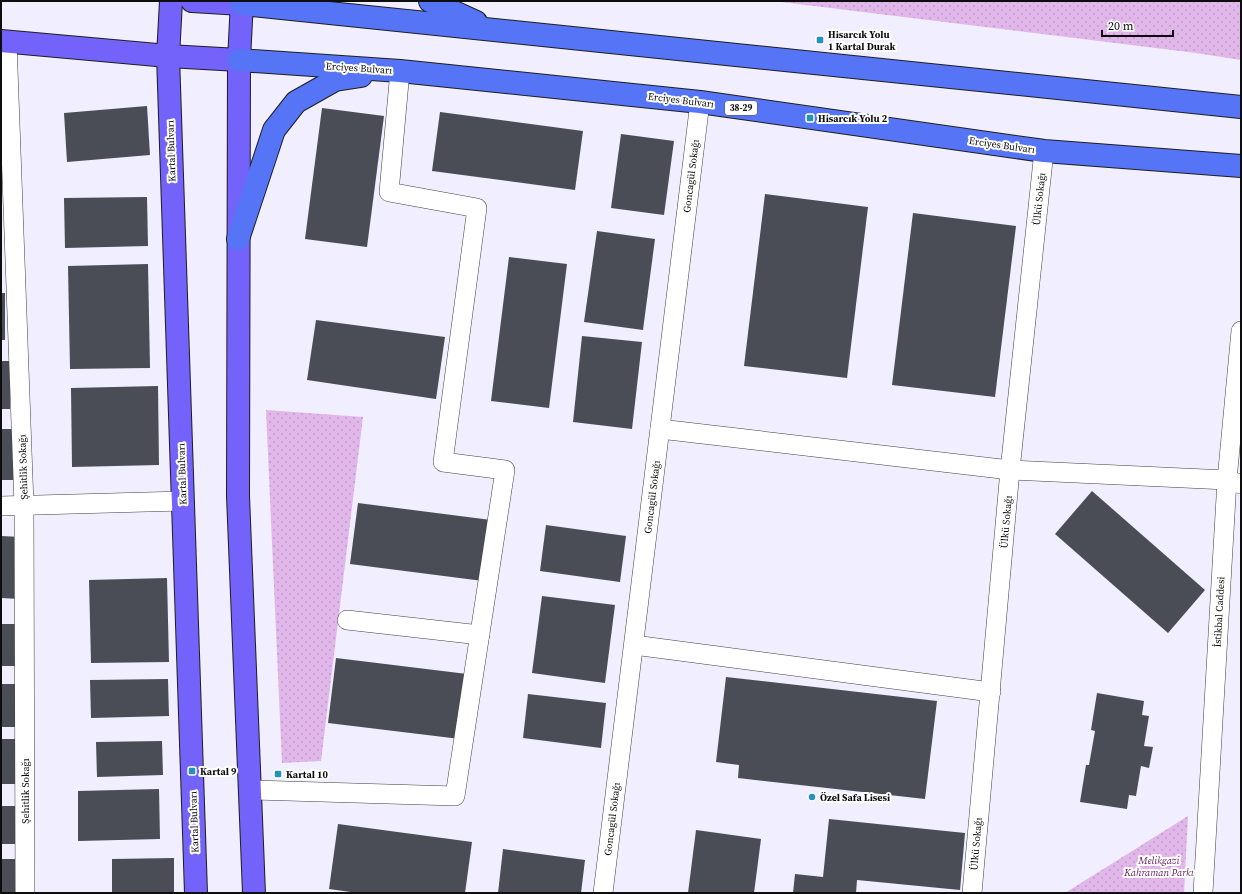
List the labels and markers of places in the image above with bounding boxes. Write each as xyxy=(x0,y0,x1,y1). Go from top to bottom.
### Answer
place label: Hisarcık Yolu 1 Kartal Durak xyxy=(828,28,896,53)
marker: Hisarcık Yolu 1 Kartal Durak xyxy=(815,35,825,45)
place label: Hisarcık Yolu 2 xyxy=(818,112,888,125)
marker: Hisarcık Yolu 2 xyxy=(805,113,815,123)
place label: Kartal 9 xyxy=(200,765,237,778)
marker: Kartal 9 xyxy=(187,766,197,776)
place label: Kartal 10 xyxy=(286,768,329,781)
marker: Kartal 10 xyxy=(273,769,283,779)
place label: Özel Safa Lisesi xyxy=(820,791,890,804)
marker: Özel Safa Lisesi xyxy=(807,792,817,802)

